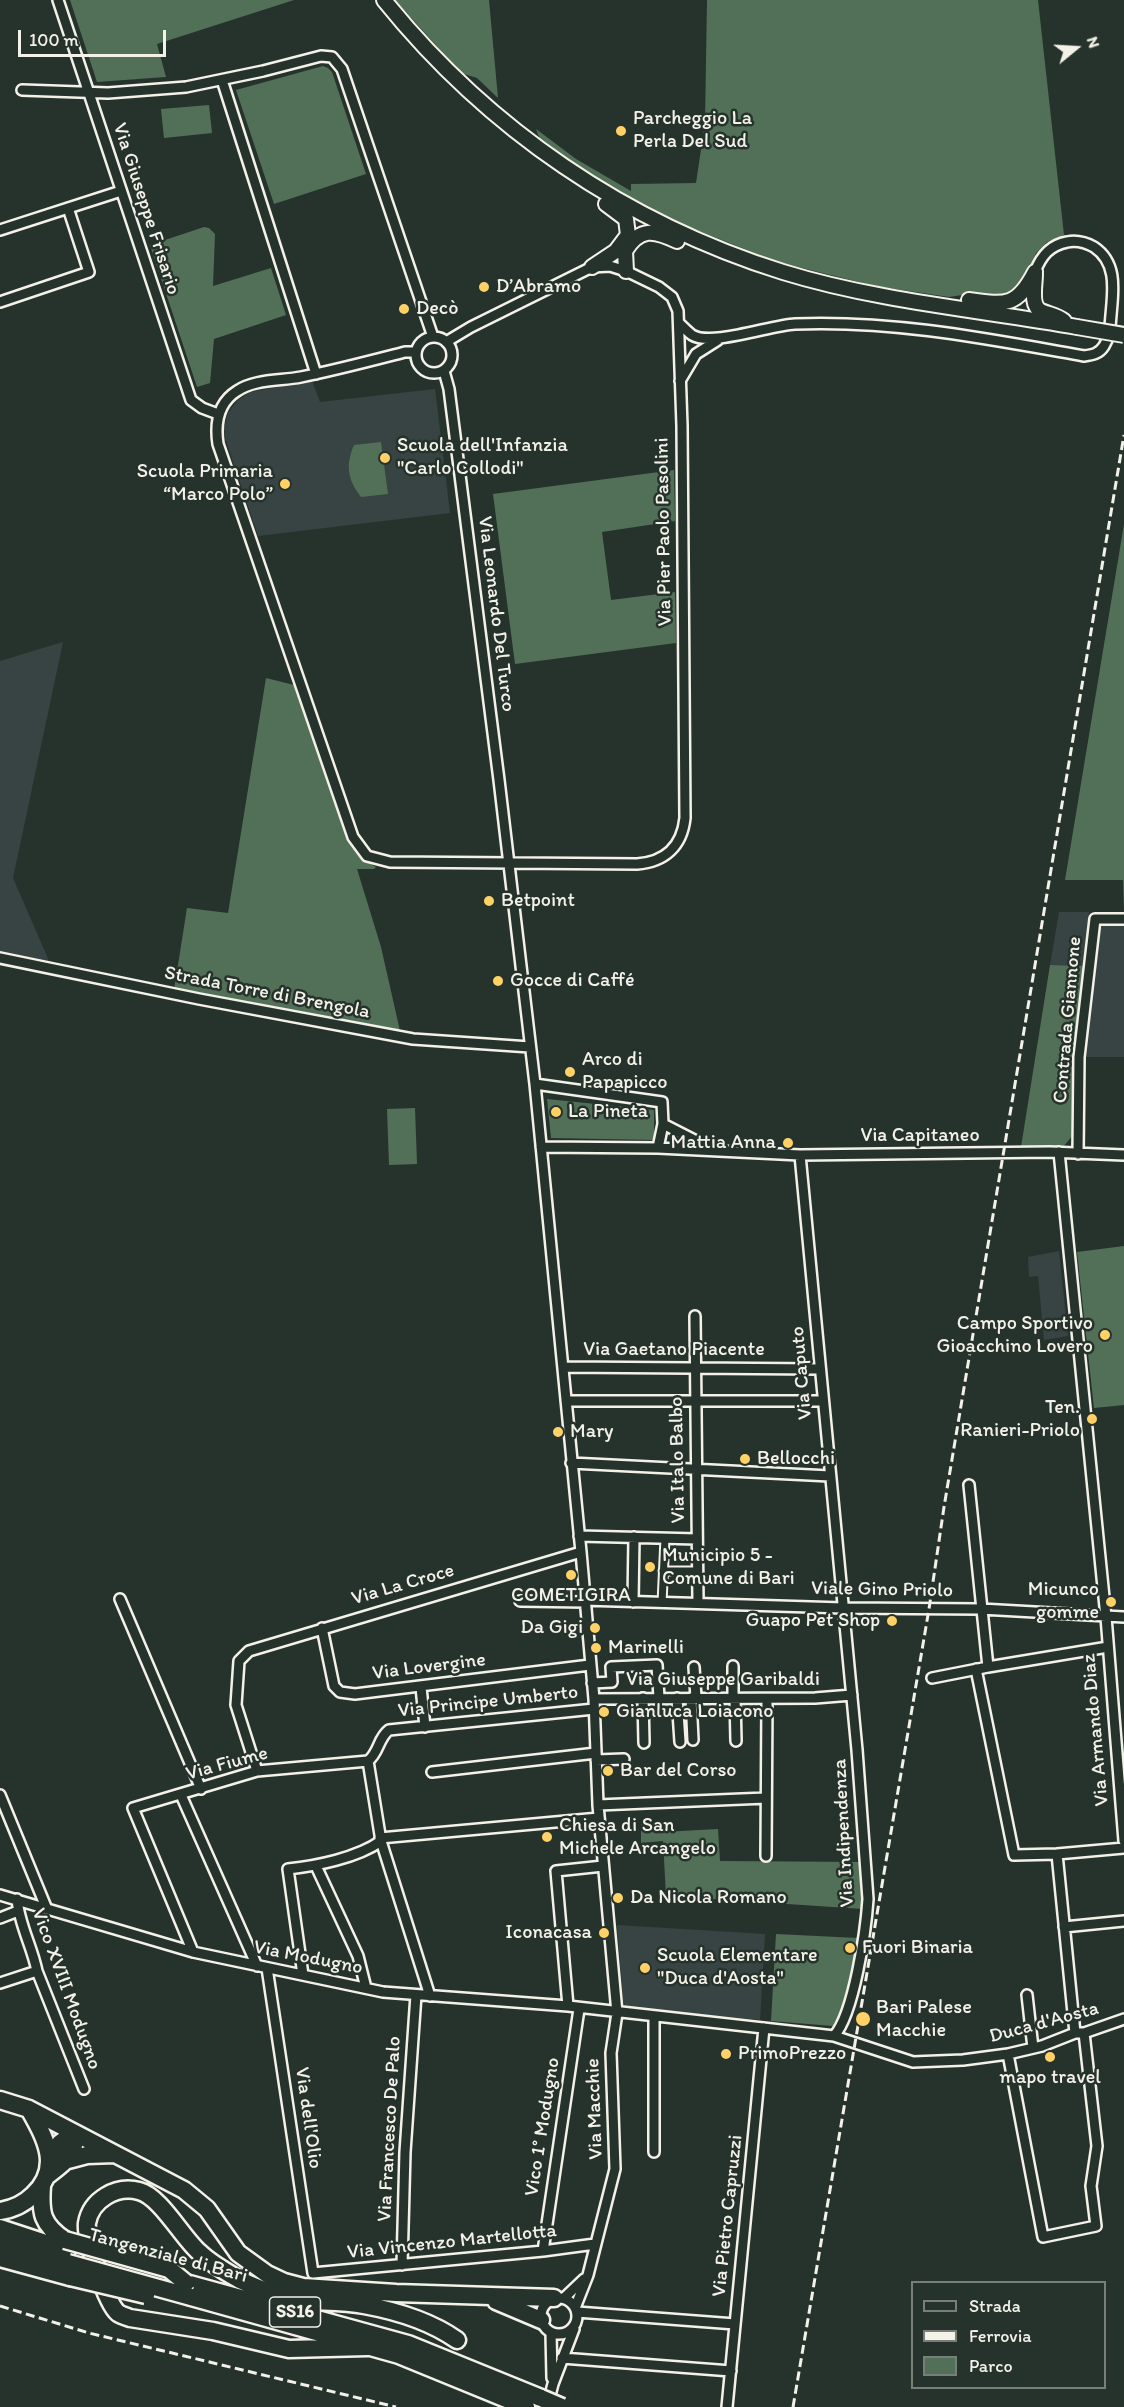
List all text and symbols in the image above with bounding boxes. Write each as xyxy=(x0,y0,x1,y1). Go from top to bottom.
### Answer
scale bar xyxy=(21,18,170,56)
north arrow xyxy=(1046,18,1106,78)
text: 100 m xyxy=(29,29,79,51)
text: N xyxy=(1083,34,1104,50)
place label: Parcheggio La Perla Del Sud xyxy=(633,107,752,154)
street label: Via Giuseppe Frisario xyxy=(107,120,185,298)
marker: Parcheggio La Perla Del Sud xyxy=(614,124,628,138)
place label: D’Abramo xyxy=(496,275,581,299)
marker: D’Abramo xyxy=(477,280,491,294)
place label: Decò xyxy=(416,297,458,321)
marker: Decò xyxy=(397,302,411,316)
place label: Scuola dell'Infanzia "Carlo Collodi" xyxy=(397,434,568,481)
street label: Via Pier Paolo Pasolini xyxy=(650,437,678,627)
marker: Scuola dell'Infanzia "Carlo Collodi" xyxy=(378,451,392,465)
place label: Scuola Primaria “Marco Polo” xyxy=(137,460,273,507)
marker: Scuola Primaria “Marco Polo” xyxy=(278,477,292,491)
street label: Via Leonardo Del Turco xyxy=(472,515,520,713)
place label: Betpoint xyxy=(501,889,575,913)
marker: Betpoint xyxy=(482,894,496,908)
street label: Contrada Giannone xyxy=(1049,936,1087,1104)
street label: Strada Torre di Brengola xyxy=(162,961,372,1025)
place label: Gocce di Caffé xyxy=(510,969,635,993)
marker: Gocce di Caffé xyxy=(491,974,505,988)
place label: Arco di Papapicco xyxy=(582,1048,668,1095)
marker: Arco di Papapicco xyxy=(563,1065,577,1079)
place label: La Pineta xyxy=(568,1100,648,1124)
marker: La Pineta xyxy=(549,1105,563,1119)
street label: Via Capitaneo xyxy=(860,1124,980,1148)
place label: Mattia Anna xyxy=(670,1131,776,1155)
marker: Mattia Anna xyxy=(781,1136,795,1150)
place label: Campo Sportivo Gioacchino Lovero xyxy=(937,1312,1093,1359)
street label: Via Caputo xyxy=(786,1325,818,1421)
marker: Campo Sportivo Gioacchino Lovero xyxy=(1098,1328,1112,1342)
street label: Via Gaetano Piacente xyxy=(583,1338,765,1362)
place label: Ten. Ranieri-Priolo xyxy=(960,1396,1080,1443)
street label: Via Italo Balbo xyxy=(665,1397,691,1523)
marker: Ten. Ranieri-Priolo xyxy=(1085,1412,1099,1426)
place label: Mary xyxy=(570,1420,613,1444)
marker: Mary xyxy=(551,1425,565,1439)
place label: Bellocchi xyxy=(757,1447,835,1471)
marker: Bellocchi xyxy=(738,1452,752,1466)
place label: Municipio 5 - Comune di Bari xyxy=(662,1544,795,1591)
street label: Via La Croce xyxy=(349,1559,457,1611)
marker: Municipio 5 - Comune di Bari xyxy=(643,1560,657,1574)
marker: COMETIGIRA xyxy=(564,1568,578,1582)
street label: Viale Gino Priolo xyxy=(811,1577,953,1603)
place label: Micunco gomme xyxy=(1028,1578,1099,1625)
place label: COMETIGIRA xyxy=(511,1584,631,1608)
marker: Micunco gomme xyxy=(1104,1595,1118,1609)
place label: Guapo Pet Shop xyxy=(746,1609,880,1633)
marker: Guapo Pet Shop xyxy=(885,1614,899,1628)
place label: Da Gigi xyxy=(521,1616,583,1640)
marker: Da Gigi xyxy=(588,1621,602,1635)
place label: Marinelli xyxy=(608,1636,684,1660)
marker: Marinelli xyxy=(589,1641,603,1655)
street label: Via Lovergine xyxy=(371,1648,487,1686)
street label: Via Armando Diaz xyxy=(1077,1653,1115,1807)
street label: Via Giuseppe Garibaldi xyxy=(626,1668,820,1692)
street label: Via Principe Umberto xyxy=(397,1681,579,1723)
place label: Gianluca Loiacono xyxy=(616,1700,773,1724)
marker: Gianluca Loiacono xyxy=(597,1705,611,1719)
street label: Via Fiume xyxy=(183,1742,271,1786)
street label: Via Indipendenza xyxy=(828,1758,860,1908)
place label: Bar del Corso xyxy=(620,1759,737,1783)
marker: Bar del Corso xyxy=(601,1764,615,1778)
place label: Chiesa di San Michele Arcangelo xyxy=(559,1814,716,1861)
marker: Chiesa di San Michele Arcangelo xyxy=(540,1830,554,1844)
place label: Da Nicola Romano xyxy=(630,1886,787,1910)
marker: Da Nicola Romano xyxy=(611,1891,625,1905)
street label: Vico XVIII Modugno xyxy=(26,1905,106,2073)
place label: Iconacasa xyxy=(505,1921,592,1945)
marker: Iconacasa xyxy=(597,1926,611,1940)
street label: Via Modugno xyxy=(251,1936,365,1980)
place label: Fuori Binaria xyxy=(862,1936,973,1960)
marker: Fuori Binaria xyxy=(843,1941,857,1955)
place label: Scuola Elementare "Duca d'Aosta" xyxy=(657,1944,818,1991)
marker: Scuola Elementare "Duca d'Aosta" xyxy=(638,1961,652,1975)
place label: Bari Palese Macchie xyxy=(876,1996,972,2043)
street label: Duca d'Aosta xyxy=(987,1997,1101,2049)
marker: Bari Palese Macchie xyxy=(854,2010,872,2028)
street label: Via Francesco De Palo xyxy=(373,2035,407,2223)
place label: PrimoPrezzo xyxy=(738,2042,846,2066)
marker: PrimoPrezzo xyxy=(719,2047,733,2061)
marker: mapo travel xyxy=(1043,2050,1057,2064)
street label: Vico 1° Modugno xyxy=(520,2056,566,2198)
street label: Via Macchie xyxy=(581,2058,609,2160)
street label: Via dell'Olio xyxy=(289,2066,327,2170)
place label: mapo travel xyxy=(999,2066,1101,2090)
street label: Via Pietro Capruzzi xyxy=(708,2134,748,2298)
street label: Via Vincenzo Martellotta xyxy=(346,2219,558,2265)
street label: Tangenziale di Bari xyxy=(86,2223,250,2289)
legend xyxy=(911,2281,1106,2389)
text: Strada xyxy=(969,2295,1021,2317)
road number: SS16 xyxy=(270,2297,320,2327)
text: Ferrovia xyxy=(969,2325,1032,2347)
text: Parco xyxy=(969,2355,1013,2377)

